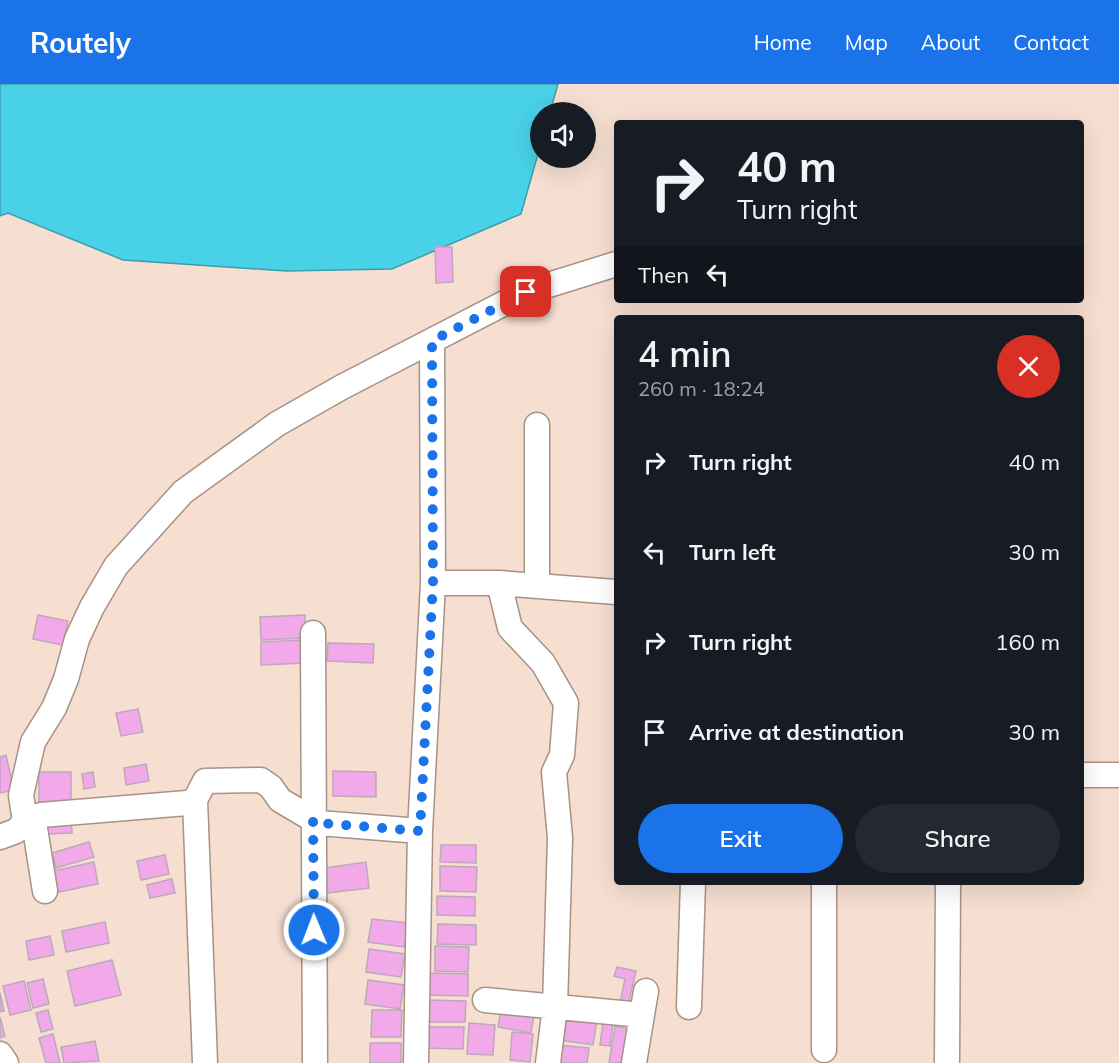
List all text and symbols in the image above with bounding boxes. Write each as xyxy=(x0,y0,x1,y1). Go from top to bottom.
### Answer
text: Routely xyxy=(30,25,131,60)
text: Home xyxy=(754,29,812,55)
text: Map xyxy=(845,29,888,55)
text: About xyxy=(921,29,980,55)
text: Contact xyxy=(1013,29,1089,55)
map controls xyxy=(530,102,596,168)
button: sound xyxy=(530,102,596,168)
text: 40 m xyxy=(737,140,837,193)
icon: right xyxy=(638,144,716,222)
text: Turn right xyxy=(737,192,857,226)
icon: left xyxy=(701,258,734,291)
text: Then xyxy=(638,261,689,289)
pin xyxy=(500,266,551,317)
icon: arrive xyxy=(509,275,542,308)
text: 4 min xyxy=(638,331,732,376)
button: close xyxy=(997,335,1060,398)
text: 260 m · 18:24 xyxy=(638,376,764,401)
icon: right xyxy=(638,446,671,479)
text: Turn right xyxy=(689,448,792,476)
text: 40 m xyxy=(1009,448,1060,476)
icon: left xyxy=(638,536,671,569)
text: Turn left xyxy=(689,538,776,566)
text: 30 m xyxy=(1009,538,1060,566)
icon: right xyxy=(638,626,671,659)
text: Turn right xyxy=(689,628,792,656)
text: 160 m xyxy=(995,628,1060,656)
icon: arrive xyxy=(638,716,671,749)
text: Arrive at destination xyxy=(689,718,904,746)
text: 30 m xyxy=(1009,718,1060,746)
button: Exit xyxy=(638,804,843,873)
button: Share xyxy=(855,804,1060,873)
position arrow xyxy=(282,898,346,962)

